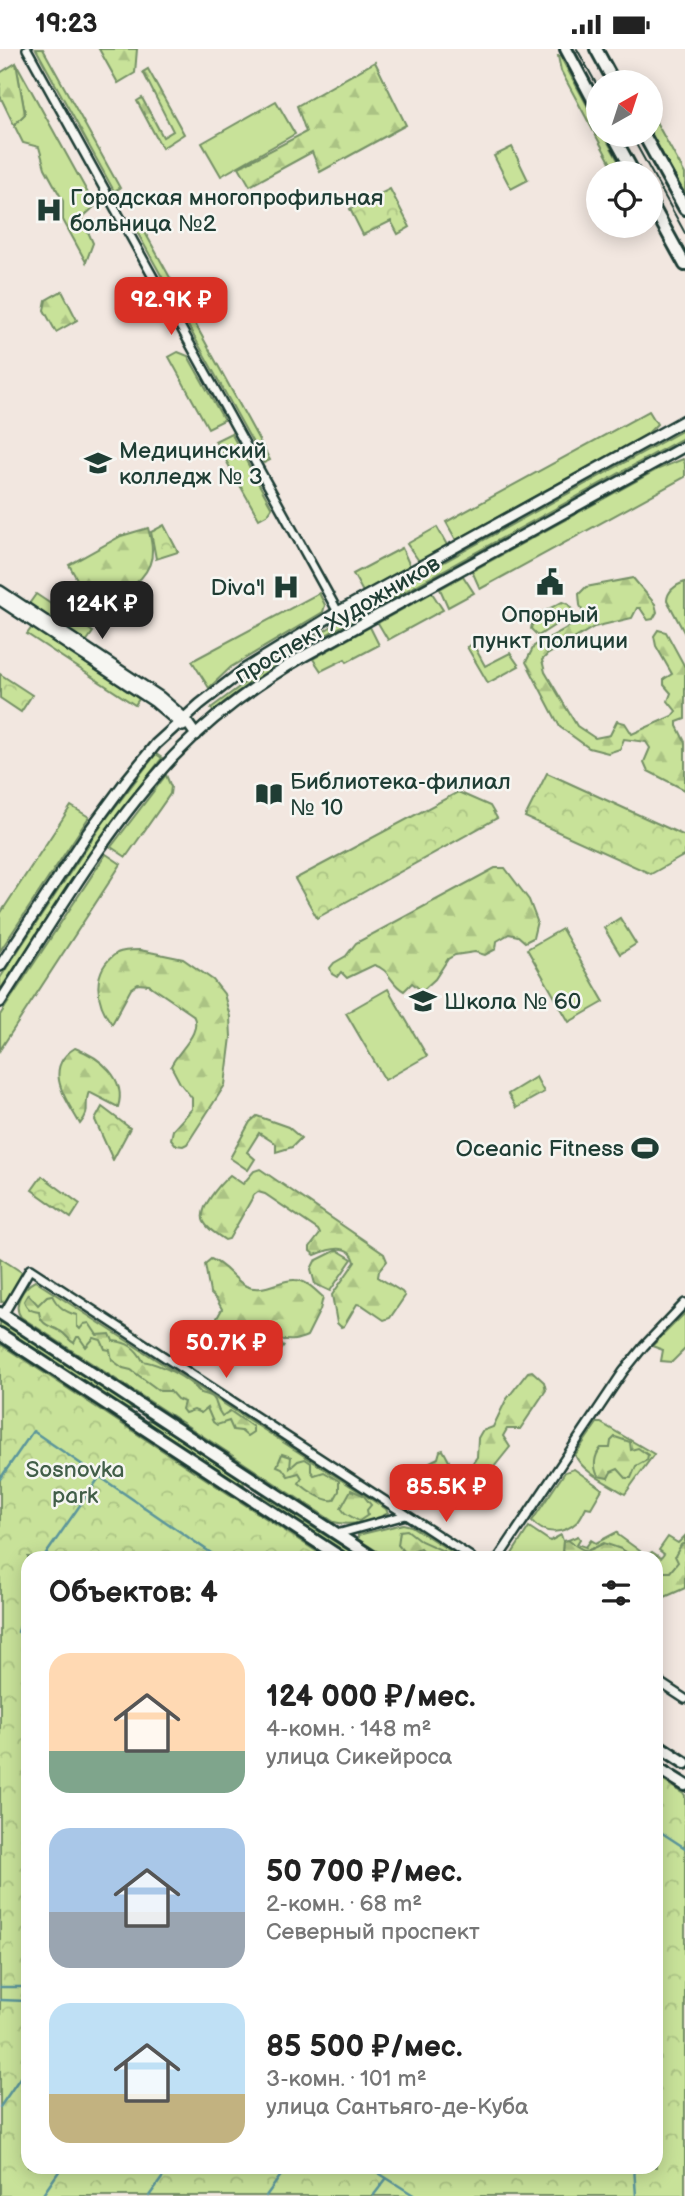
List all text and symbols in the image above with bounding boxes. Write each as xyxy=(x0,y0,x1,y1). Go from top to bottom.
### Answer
text: 19:23 xyxy=(35,9,98,40)
north arrow xyxy=(586,70,663,147)
map controls xyxy=(586,70,663,238)
button: locate xyxy=(586,161,663,238)
place label: Городская многопрофильная больница №2 xyxy=(70,184,384,238)
hospital icon: Городская многопрофильная больница №2 xyxy=(34,195,64,225)
pin: 92.9K ₽ xyxy=(106,278,236,337)
text: 92.9K ₽ xyxy=(130,286,212,314)
place label: Медицинский колледж № 3 xyxy=(119,437,267,491)
school or university icon: Медицинский колледж № 3 xyxy=(83,448,113,478)
street label: проспект Художников xyxy=(230,550,445,690)
public building icon: Опорный пункт полиции xyxy=(535,567,565,597)
hospital icon: Diva'l xyxy=(271,572,301,602)
place label: Diva'l xyxy=(211,574,265,602)
pin: 124K ₽ xyxy=(45,581,159,641)
text: 124K ₽ xyxy=(66,590,138,618)
place label: Опорный пункт полиции xyxy=(472,601,628,655)
place label: Библиотека-филиал № 10 xyxy=(290,768,511,822)
library icon: Библиотека-филиал № 10 xyxy=(254,779,284,809)
school or university icon: Школа № 60 xyxy=(408,986,438,1016)
place label: Школа № 60 xyxy=(444,988,581,1016)
sports icon: Oceanic Fitness xyxy=(630,1133,660,1163)
place label: Oceanic Fitness xyxy=(456,1135,624,1163)
pin: 50.7K ₽ xyxy=(161,1321,291,1380)
text: 50.7K ₽ xyxy=(186,1329,266,1357)
park label: Sosnovka park xyxy=(25,1456,125,1510)
pin: 85.5K ₽ xyxy=(381,1465,511,1524)
text: 85.5K ₽ xyxy=(406,1473,486,1501)
icon: filters xyxy=(597,1574,635,1612)
text: Объектов: 4 xyxy=(49,1575,218,1611)
text: 124 000 ₽/мес. xyxy=(266,1679,476,1715)
icon: home xyxy=(105,1681,189,1765)
text: 4-комн. · 148 m² xyxy=(266,1715,431,1743)
text: улица Сикейроса xyxy=(266,1743,452,1771)
text: 50 700 ₽/мес. xyxy=(266,1854,462,1890)
icon: home xyxy=(105,1856,189,1940)
text: 2-комн. · 68 m² xyxy=(266,1890,422,1918)
text: Северный проспект xyxy=(266,1918,480,1946)
text: 85 500 ₽/мес. xyxy=(266,2029,463,2065)
icon: home xyxy=(105,2031,189,2115)
text: 3-комн. · 101 m² xyxy=(266,2065,427,2093)
text: улица Сантьяго-де-Куба xyxy=(266,2093,529,2121)

